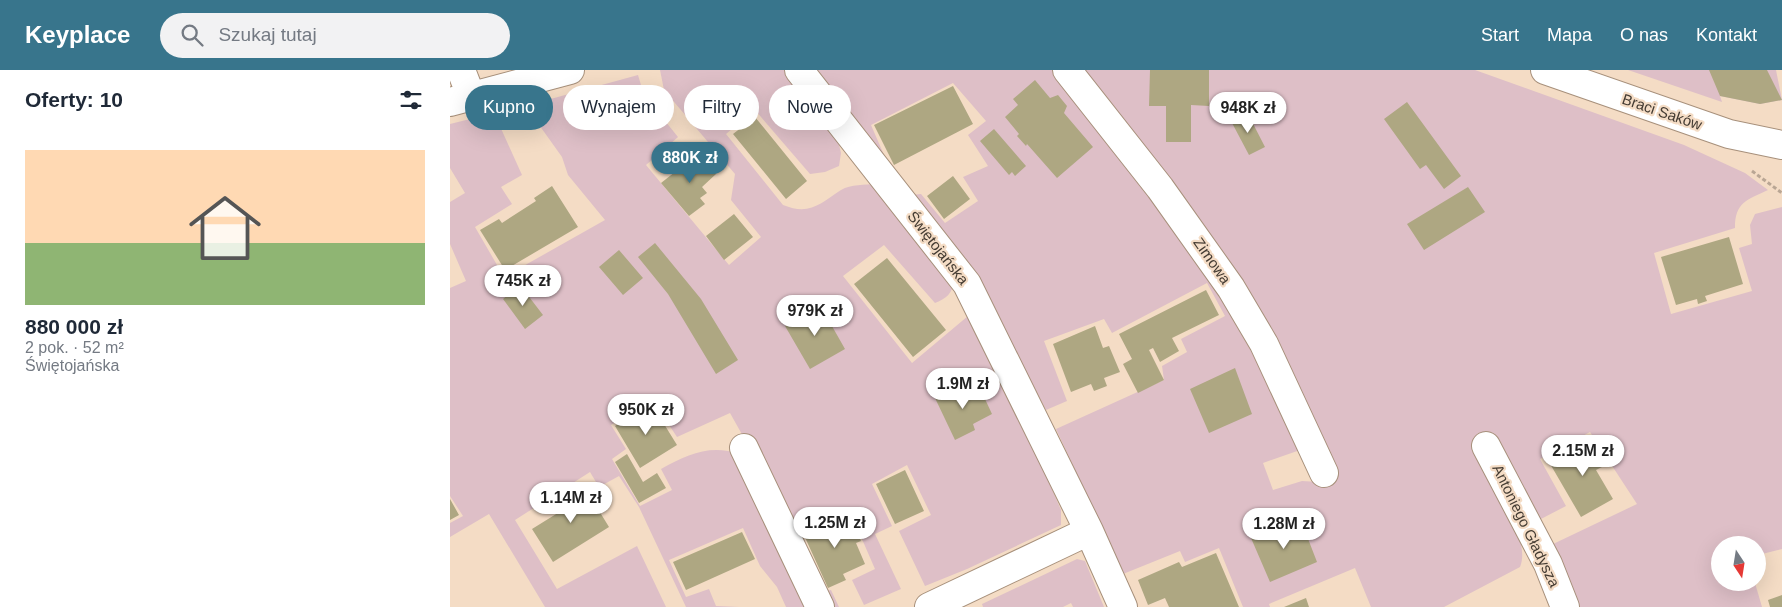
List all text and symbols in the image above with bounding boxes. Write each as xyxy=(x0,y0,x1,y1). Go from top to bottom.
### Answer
search box xyxy=(160,13,510,58)
text: Keyplace xyxy=(25,21,130,48)
icon: search xyxy=(178,21,206,49)
text: Szukaj tutaj xyxy=(218,24,317,45)
text: Start xyxy=(1481,25,1519,45)
text: Mapa xyxy=(1547,25,1592,45)
text: O nas xyxy=(1620,25,1668,45)
text: Kontakt xyxy=(1696,25,1757,45)
chip: Kupno xyxy=(465,85,553,130)
chip: Wynajem xyxy=(563,85,674,130)
chip: Filtry xyxy=(684,85,759,130)
chip: Nowe xyxy=(769,85,851,130)
icon: filters xyxy=(397,86,425,114)
text: Oferty: 10 xyxy=(25,88,123,111)
street label: Braci Saków xyxy=(1620,90,1704,133)
pin: 948K zł xyxy=(1202,92,1294,134)
text: 948K zł xyxy=(1220,99,1276,116)
pin: 880K zł xyxy=(644,142,736,184)
text: 880K zł xyxy=(662,149,718,166)
icon: home xyxy=(180,183,270,273)
street label: Świętojańska xyxy=(904,208,973,288)
street label: Zimowa xyxy=(1190,234,1235,288)
pin: 745K zł xyxy=(477,264,569,307)
text: 745K zł xyxy=(495,272,551,289)
pin: 979K zł xyxy=(769,294,861,337)
text: 979K zł xyxy=(787,302,843,319)
text: 880 000 zł xyxy=(25,315,123,338)
text: 2 pok. · 52 m² xyxy=(25,339,124,356)
text: Świętojańska xyxy=(25,357,119,374)
pin: 1.9M zł xyxy=(917,368,1009,410)
text: 1.9M zł xyxy=(937,375,989,392)
pin: 950K zł xyxy=(600,394,692,436)
text: 950K zł xyxy=(618,401,674,418)
pin: 2.15M zł xyxy=(1531,434,1635,477)
text: 2.15M zł xyxy=(1552,442,1614,459)
street label: Antoniego Gładysza xyxy=(1489,462,1564,590)
pin: 1.14M zł xyxy=(519,482,623,524)
text: 1.14M zł xyxy=(540,489,602,506)
pin: 1.25M zł xyxy=(783,506,887,549)
pin: 1.28M zł xyxy=(1232,508,1336,550)
text: 1.25M zł xyxy=(804,514,866,531)
text: 1.28M zł xyxy=(1253,515,1315,532)
north arrow xyxy=(1711,536,1766,591)
map controls xyxy=(1711,536,1766,591)

